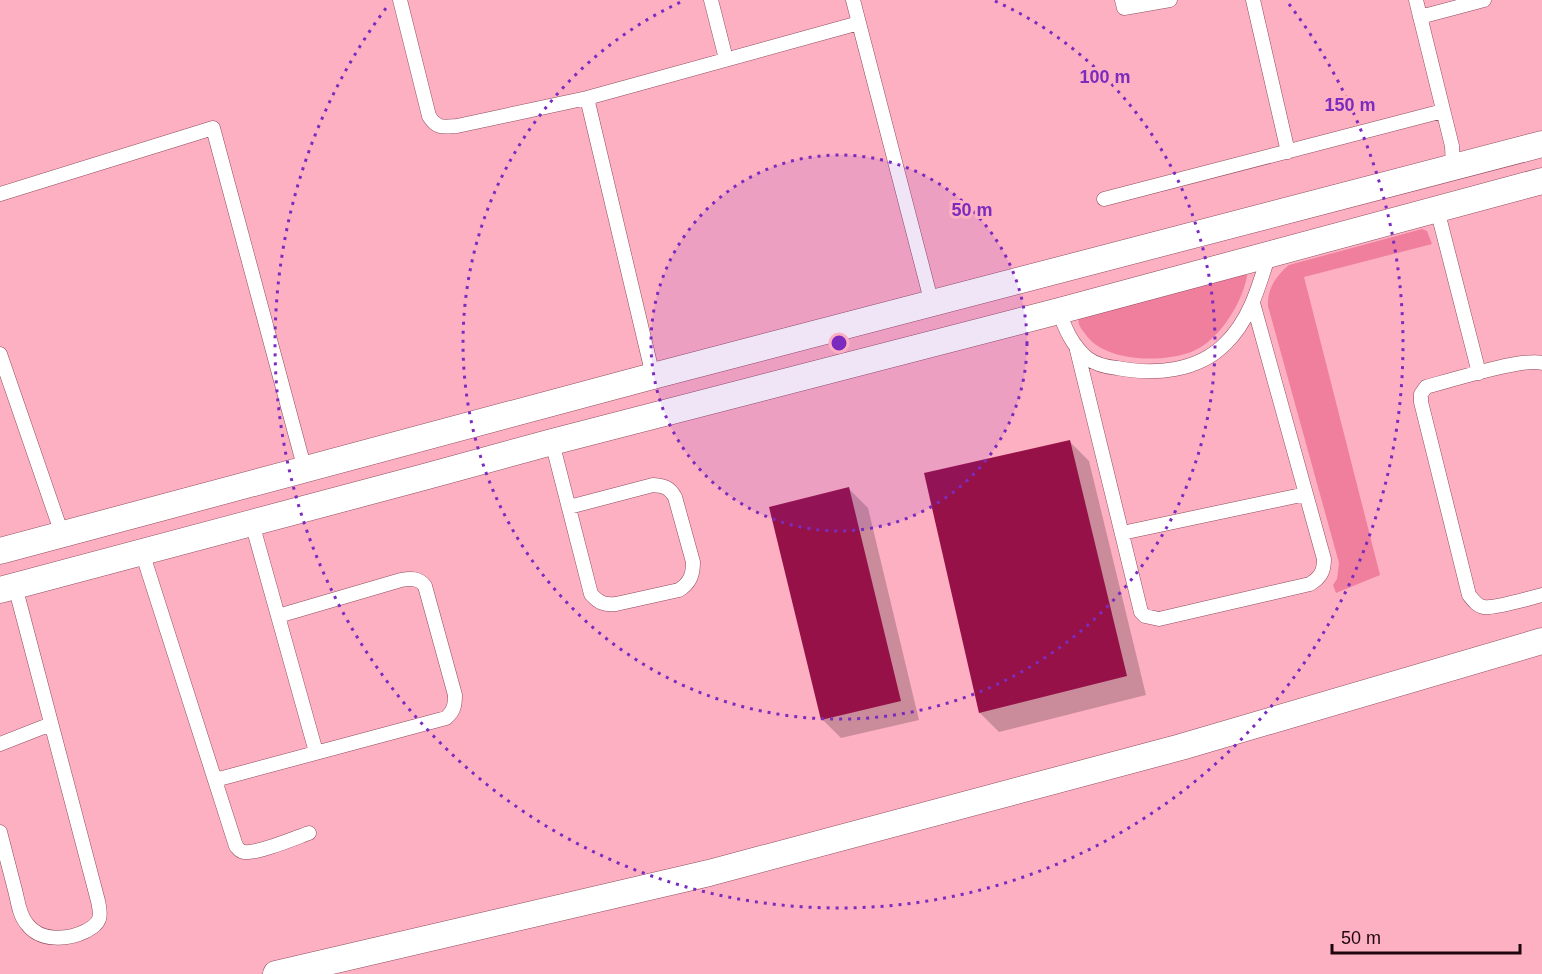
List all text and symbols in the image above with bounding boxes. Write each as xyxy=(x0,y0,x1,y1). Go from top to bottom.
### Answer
text: 100 m xyxy=(1079,67,1131,87)
text: 150 m xyxy=(1324,95,1376,115)
text: 50 m xyxy=(951,200,993,220)
centre of rings xyxy=(829,333,849,353)
scale bar xyxy=(1332,917,1520,955)
text: 50 m xyxy=(1341,928,1381,948)

